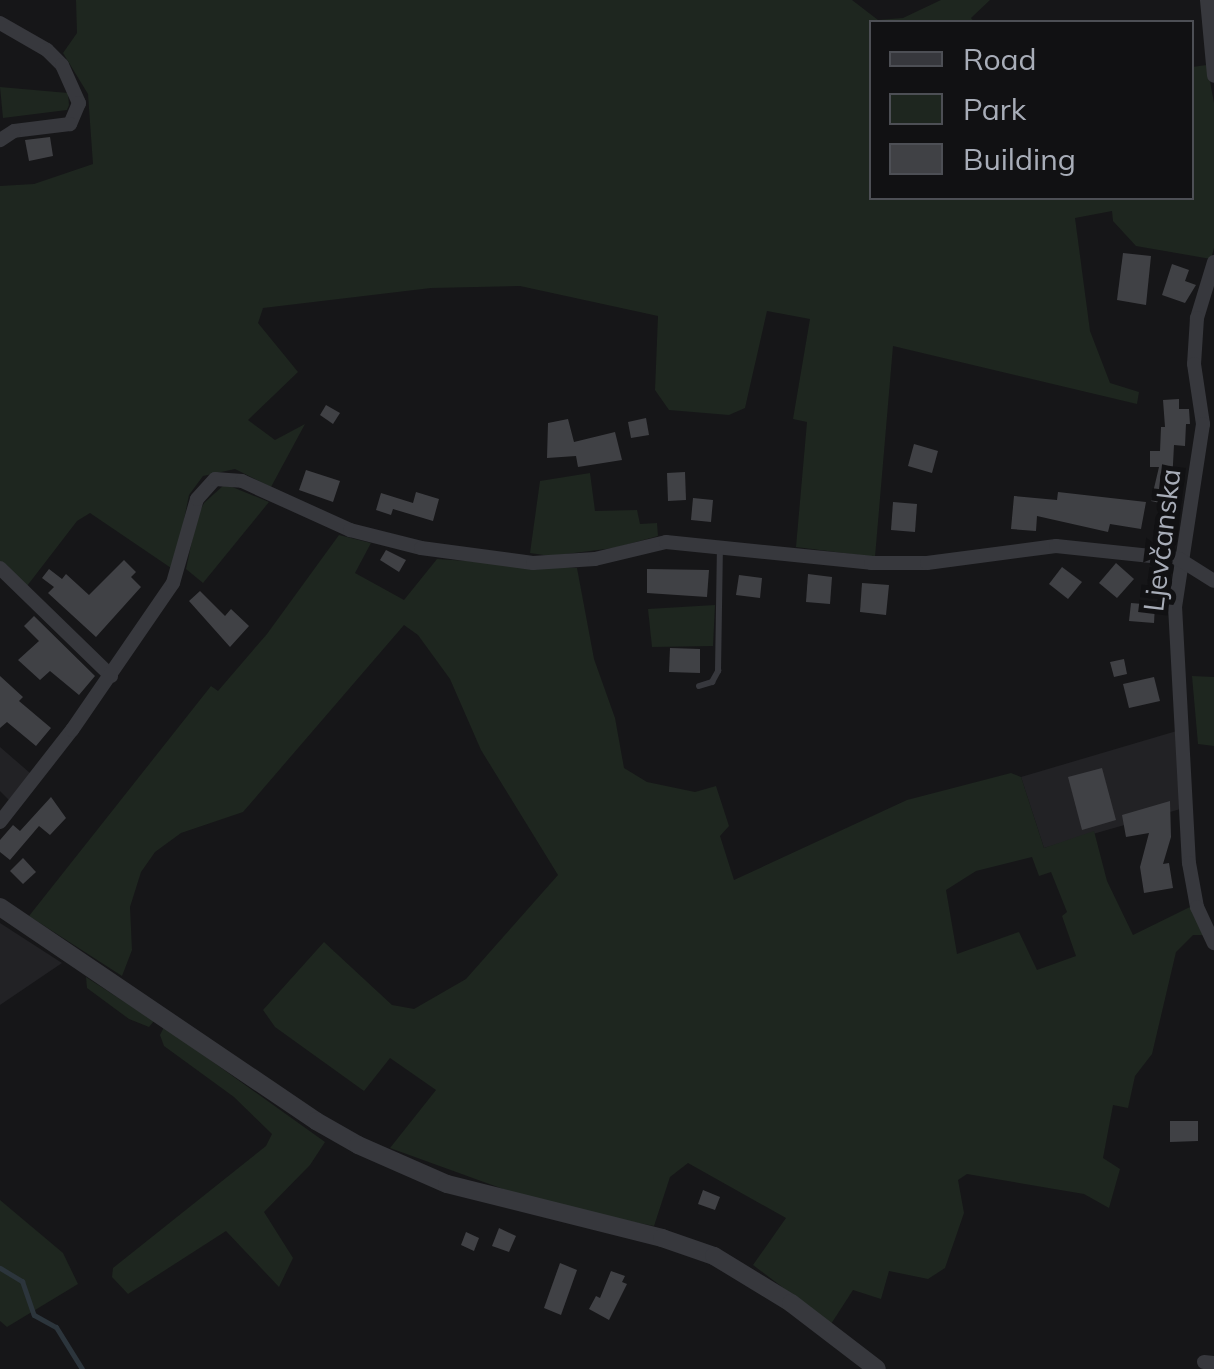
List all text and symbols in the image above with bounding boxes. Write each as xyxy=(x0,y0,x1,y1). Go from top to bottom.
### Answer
legend xyxy=(869,20,1194,200)
text: Road xyxy=(963,40,1037,78)
text: Park xyxy=(963,90,1026,128)
text: Building xyxy=(963,140,1076,178)
street label: Ljevčanska xyxy=(1137,467,1187,613)

